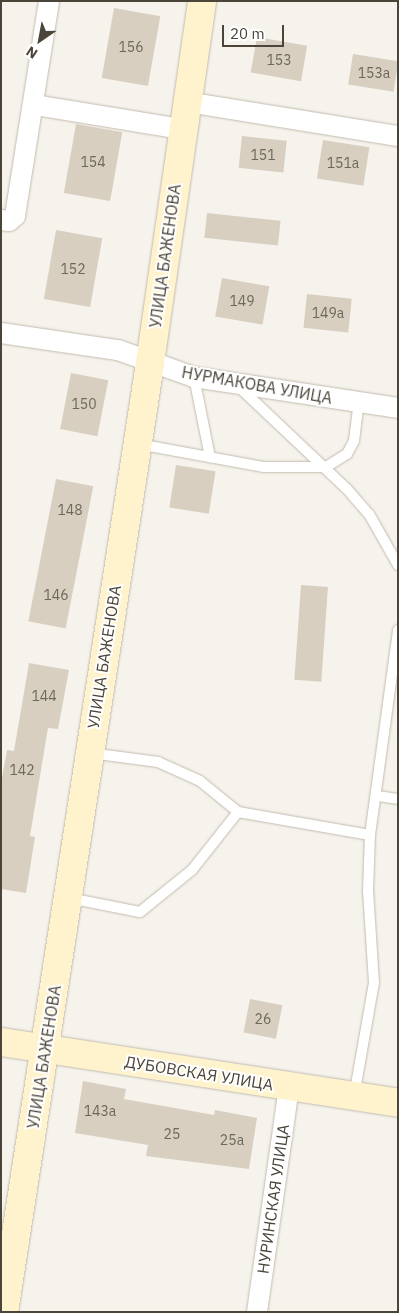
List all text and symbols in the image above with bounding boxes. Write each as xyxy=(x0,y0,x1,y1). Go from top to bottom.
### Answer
north arrow xyxy=(15,15,65,65)
scale bar xyxy=(224,15,286,47)
text: 20 m xyxy=(230,24,265,43)
house number: 156 xyxy=(118,39,144,55)
text: N xyxy=(23,42,41,63)
house number: 153 xyxy=(266,52,292,68)
house number: 153а xyxy=(358,65,390,81)
house number: 151 xyxy=(250,147,276,163)
house number: 154 xyxy=(80,154,106,170)
house number: 151а xyxy=(327,155,359,171)
street label: УЛИЦА БАЖЕНОВА xyxy=(145,183,185,329)
house number: 152 xyxy=(60,261,86,277)
house number: 149 xyxy=(229,293,255,309)
house number: 149а xyxy=(312,305,344,321)
street label: НУРМАКОВА УЛИЦА xyxy=(180,362,334,408)
house number: 150 xyxy=(71,396,97,412)
house number: 148 xyxy=(57,502,83,518)
street label: УЛИЦА БАЖЕНОВА xyxy=(83,584,125,730)
house number: 146 xyxy=(43,587,69,603)
house number: 144 xyxy=(31,688,57,704)
house number: 142 xyxy=(9,762,35,778)
street label: УЛИЦА БАЖЕНОВА xyxy=(23,984,65,1130)
house number: 26 xyxy=(255,1011,271,1027)
street label: ДУБОВСКАЯ УЛИЦА xyxy=(123,1052,275,1094)
house number: 143а xyxy=(84,1103,116,1119)
street label: НУРИНСКАЯ УЛИЦА xyxy=(253,1123,293,1275)
house number: 25 xyxy=(164,1126,180,1142)
house number: 25а xyxy=(220,1132,244,1148)

